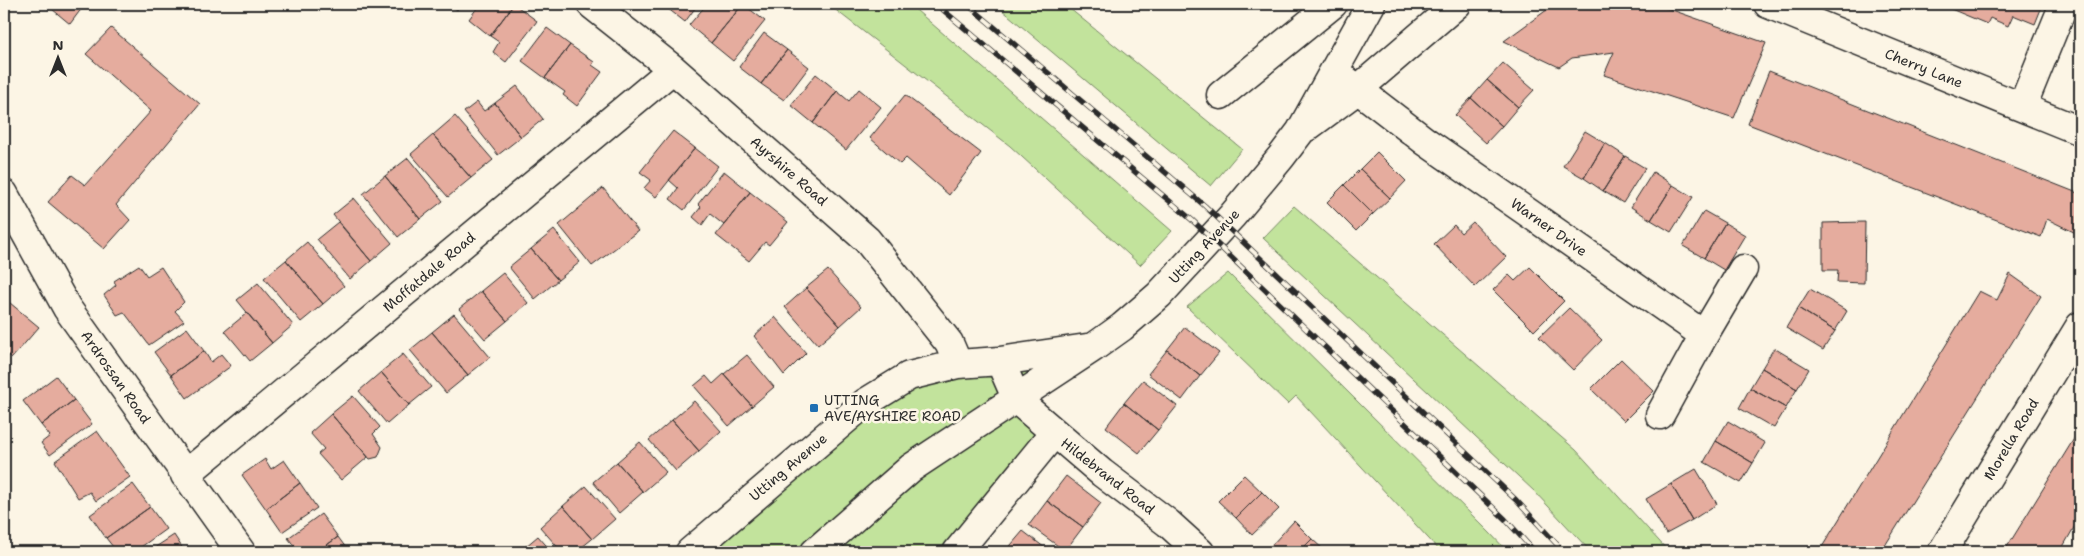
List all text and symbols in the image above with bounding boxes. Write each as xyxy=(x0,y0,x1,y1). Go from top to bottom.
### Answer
north arrow xyxy=(32,32,82,82)
text: N xyxy=(52,36,64,54)
street label: Cherry Lane xyxy=(1882,44,1966,92)
street label: Ayrshire Road xyxy=(747,133,831,210)
street label: Warner Drive xyxy=(1507,194,1591,260)
street label: Utting Avenue xyxy=(1165,205,1243,287)
street label: Moffatdale Road xyxy=(379,228,479,316)
street label: Ardrossan Road xyxy=(77,327,155,427)
place label: UTTING AVE/AYSHIRE ROAD xyxy=(824,391,961,425)
street label: Morella Road xyxy=(1980,395,2043,483)
marker: UTTING AVE/AYSHIRE ROAD xyxy=(808,402,820,414)
street label: Utting Avenue xyxy=(745,429,831,505)
street label: Hildebrand Road xyxy=(1057,434,1159,518)

